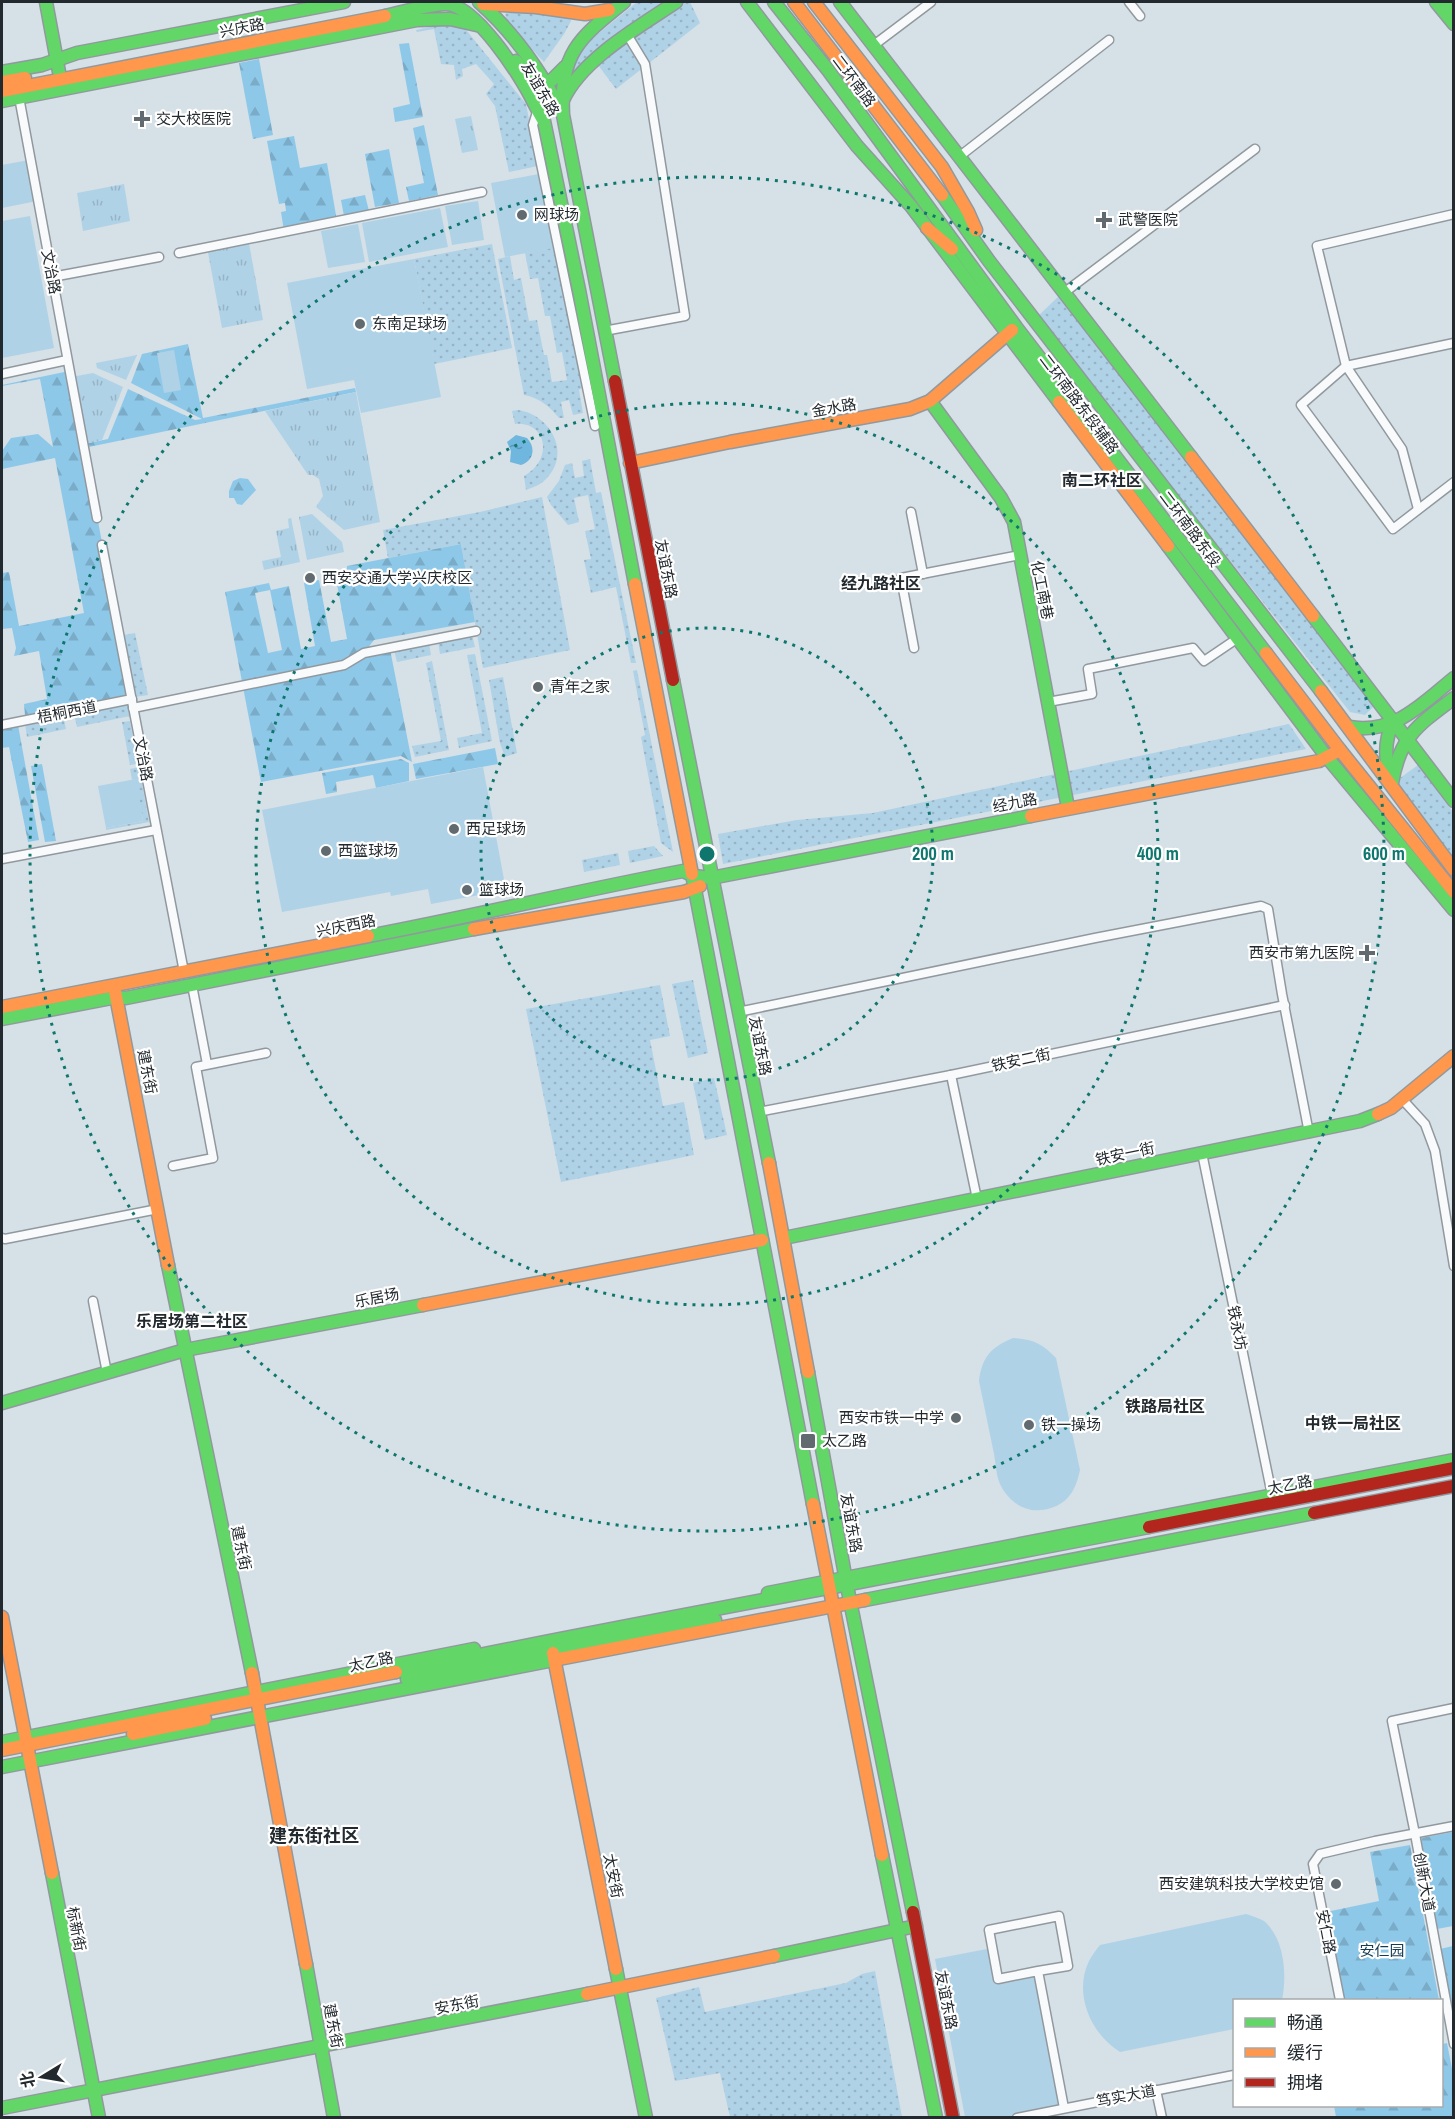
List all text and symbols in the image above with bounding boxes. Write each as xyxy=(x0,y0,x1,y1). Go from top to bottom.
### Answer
street label: 兴庆路 xyxy=(218,13,266,42)
street label: 二环南路 xyxy=(828,50,881,111)
street label: 友谊东路 xyxy=(516,58,565,120)
place label: 交大校医院 xyxy=(156,108,231,129)
marker: 交大校医院 xyxy=(133,110,151,128)
place label: 网球场 xyxy=(534,204,579,225)
marker: 网球场 xyxy=(515,208,529,222)
place label: 武警医院 xyxy=(1118,209,1178,230)
marker: 武警医院 xyxy=(1095,211,1113,229)
street label: 文治路 xyxy=(37,248,66,296)
place label: 东南足球场 xyxy=(372,313,447,334)
marker: 东南足球场 xyxy=(353,317,367,331)
street label: 二环南路东段辅路 xyxy=(1035,349,1124,458)
street label: 金水路 xyxy=(810,393,858,422)
district label: 南二环社区 xyxy=(1062,469,1142,491)
street label: 二环南路东段 xyxy=(1155,486,1226,571)
street label: 友谊东路 xyxy=(650,537,683,600)
street label: 化工南巷 xyxy=(1026,558,1059,621)
place label: 西安交通大学兴庆校区 xyxy=(322,567,472,588)
marker: 西安交通大学兴庆校区 xyxy=(303,571,317,585)
district label: 经九路社区 xyxy=(841,572,921,594)
place label: 青年之家 xyxy=(550,676,610,697)
marker: 青年之家 xyxy=(531,680,545,694)
street label: 梧桐西道 xyxy=(35,695,98,728)
street label: 文治路 xyxy=(129,735,158,783)
street label: 经九路 xyxy=(991,788,1039,817)
place label: 西足球场 xyxy=(466,818,526,839)
marker: 西足球场 xyxy=(447,822,461,836)
place label: 西篮球场 xyxy=(338,840,398,861)
text: 200 m xyxy=(912,841,954,866)
text: 400 m xyxy=(1137,841,1179,866)
text: 600 m xyxy=(1363,841,1405,866)
marker: 西篮球场 xyxy=(319,844,333,858)
centre of rings xyxy=(697,844,717,864)
place label: 篮球场 xyxy=(479,879,524,900)
marker: 篮球场 xyxy=(460,883,474,897)
street label: 兴庆西路 xyxy=(314,909,377,942)
place label: 西安市第九医院 xyxy=(1249,942,1354,963)
marker: 西安市第九医院 xyxy=(1358,944,1376,962)
street label: 友谊东路 xyxy=(744,1014,777,1077)
street label: 铁安二街 xyxy=(989,1043,1052,1076)
street label: 建东街 xyxy=(133,1048,162,1096)
street label: 铁安一街 xyxy=(1093,1137,1156,1170)
street label: 乐居场 xyxy=(353,1283,401,1312)
street label: 铁永坊 xyxy=(1223,1304,1252,1352)
district label: 乐居场第二社区 xyxy=(136,1310,248,1332)
district label: 铁路局社区 xyxy=(1125,1395,1205,1417)
place label: 西安市铁一中学 xyxy=(839,1407,944,1428)
marker: 西安市铁一中学 xyxy=(949,1411,963,1425)
district label: 中铁一局社区 xyxy=(1305,1412,1401,1434)
place label: 铁一操场 xyxy=(1041,1414,1101,1435)
marker: 铁一操场 xyxy=(1022,1418,1036,1432)
place label: 太乙路 xyxy=(822,1430,867,1451)
marker: 太乙路 xyxy=(799,1432,817,1450)
street label: 太乙路 xyxy=(1266,1470,1314,1499)
street label: 友谊东路 xyxy=(836,1492,867,1554)
street label: 建东街 xyxy=(227,1524,256,1572)
street label: 太乙路 xyxy=(347,1647,395,1676)
district label: 建东街社区 xyxy=(269,1823,359,1848)
street label: 创新大道 xyxy=(1409,1851,1440,1913)
street label: 太安街 xyxy=(599,1852,628,1900)
place label: 西安建筑科技大学校史馆 xyxy=(1159,1873,1324,1894)
marker: 西安建筑科技大学校史馆 xyxy=(1329,1877,1343,1891)
street label: 标新街 xyxy=(62,1905,91,1953)
street label: 安仁路 xyxy=(1312,1908,1341,1956)
park label: 安仁园 xyxy=(1359,1940,1405,1961)
street label: 友谊东路 xyxy=(930,1968,963,2031)
street label: 安东街 xyxy=(433,1990,481,2019)
legend xyxy=(1233,1999,1443,2107)
street label: 建东街 xyxy=(319,2002,348,2050)
text: 畅通 xyxy=(1287,2010,1323,2035)
text: 缓行 xyxy=(1287,2040,1323,2065)
north arrow xyxy=(12,2047,72,2107)
text: 北 xyxy=(15,2070,40,2090)
text: 拥堵 xyxy=(1287,2070,1323,2095)
street label: 笃实大道 xyxy=(1094,2079,1157,2112)

